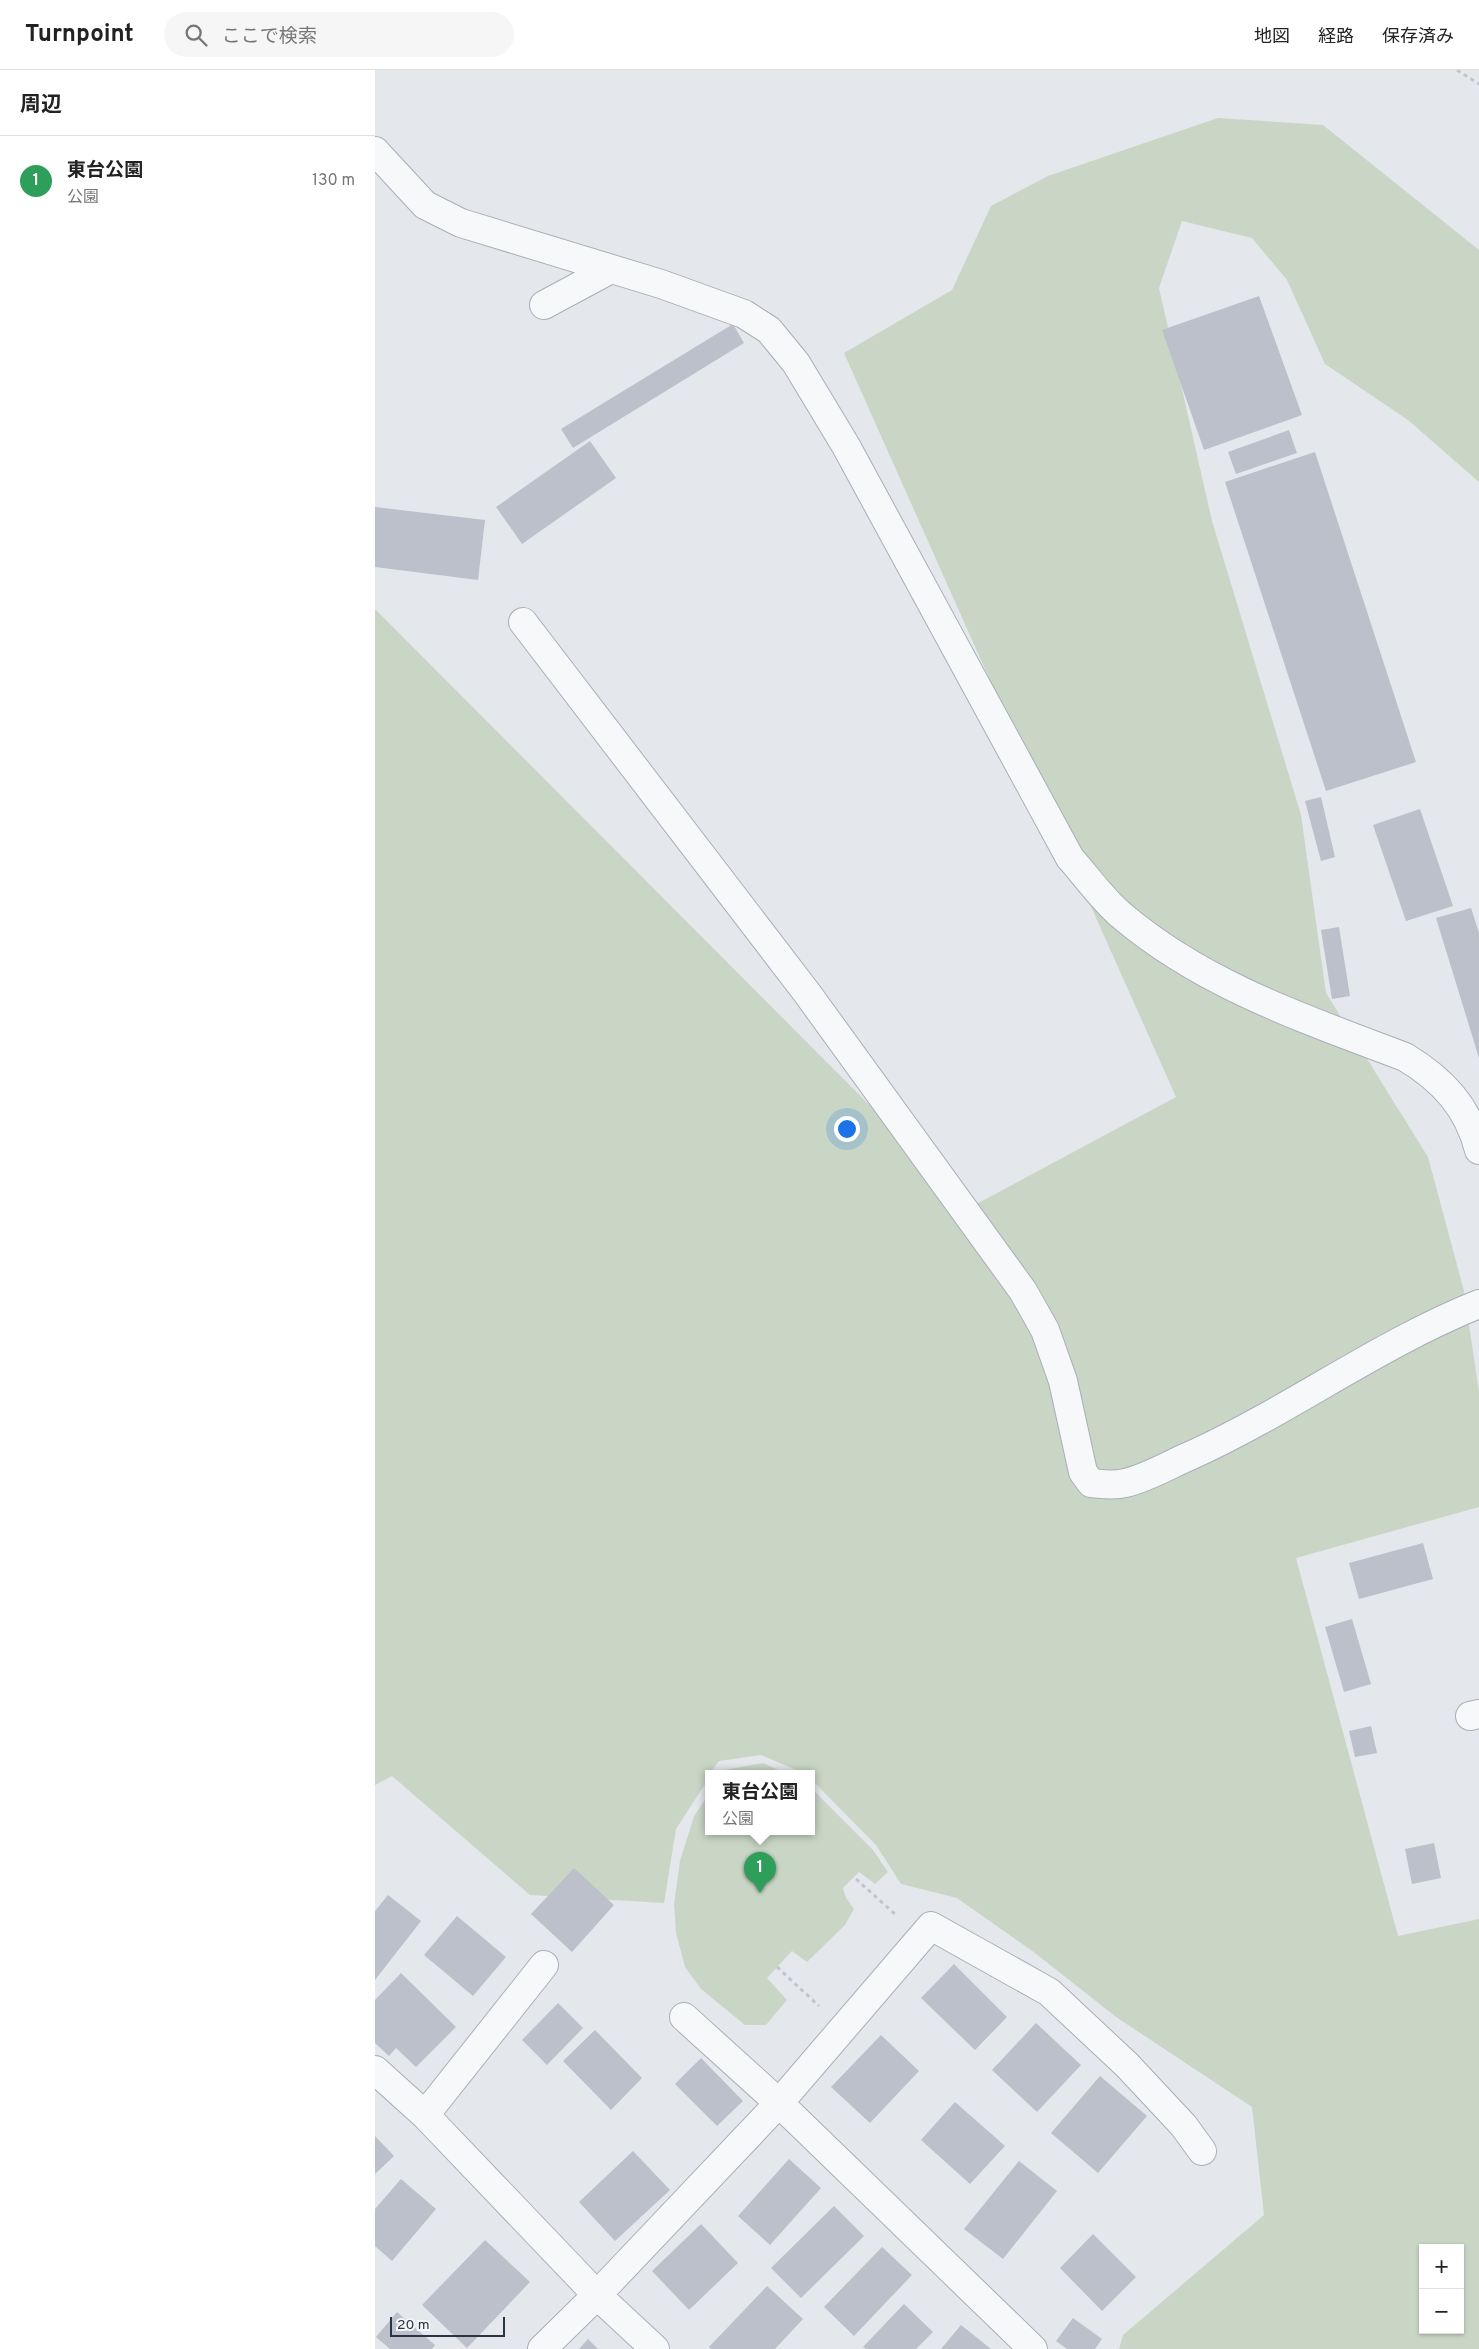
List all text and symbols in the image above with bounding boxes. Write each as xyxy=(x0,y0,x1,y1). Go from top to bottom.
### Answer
search box xyxy=(164,12,514,57)
text: Turnpoint xyxy=(25,20,134,50)
icon: search xyxy=(182,21,210,49)
text: ここで検索 xyxy=(222,25,317,49)
text: 地図 xyxy=(1254,26,1290,49)
text: 経路 xyxy=(1318,26,1354,49)
text: 保存済み xyxy=(1382,26,1454,49)
text: 周辺 xyxy=(20,92,62,119)
text: 東台公園 xyxy=(67,159,143,183)
text: 1 xyxy=(33,171,39,191)
text: 130 m xyxy=(312,171,355,191)
text: 公園 xyxy=(67,188,99,208)
your location xyxy=(834,1116,860,1142)
popup xyxy=(705,1770,815,1835)
text: 東台公園 xyxy=(722,1781,798,1805)
text: 公園 xyxy=(722,1810,754,1830)
pin: 1 xyxy=(744,1852,776,1893)
map controls xyxy=(1419,2244,1464,2334)
button: + xyxy=(1419,2244,1464,2289)
button: − xyxy=(1419,2289,1464,2334)
scale bar xyxy=(390,2314,505,2337)
text: 20 m xyxy=(397,2317,430,2334)

